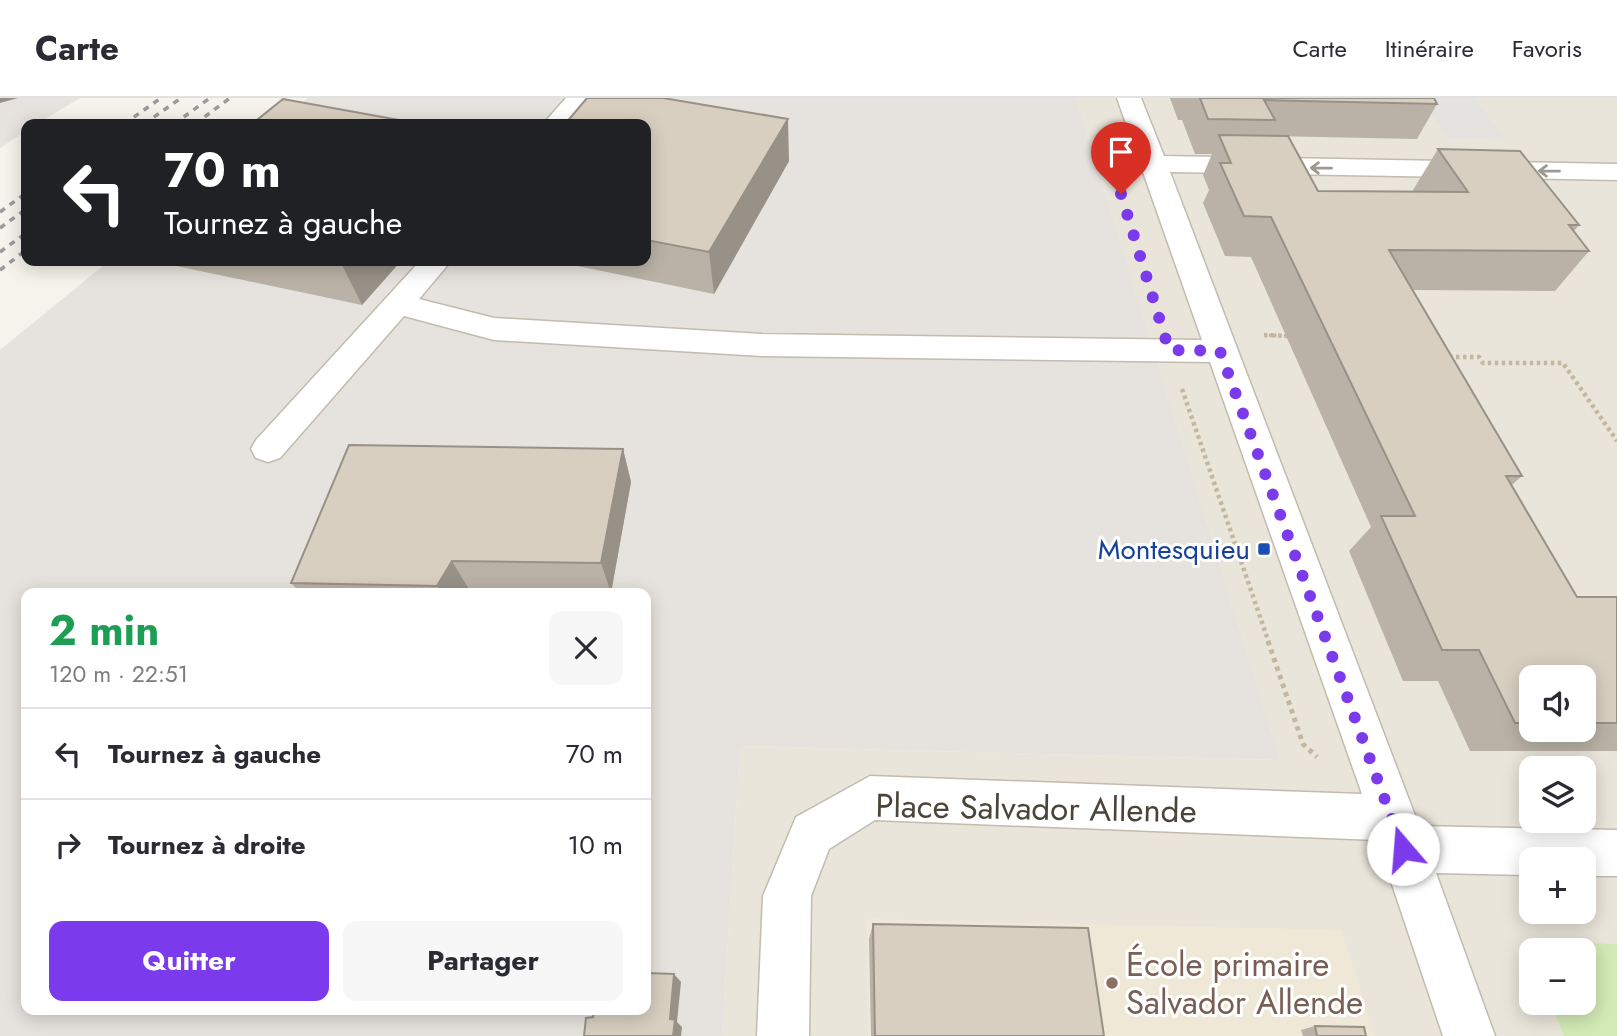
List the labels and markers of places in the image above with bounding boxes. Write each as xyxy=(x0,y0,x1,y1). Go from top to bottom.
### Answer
pin xyxy=(1091,122,1151,194)
place label: Montesquieu xyxy=(1098,529,1250,570)
marker: Montesquieu xyxy=(1256,541,1272,557)
place label: École primaire Salvador Allende xyxy=(1126,941,1363,1026)
marker: École primaire Salvador Allende xyxy=(1104,975,1120,991)

